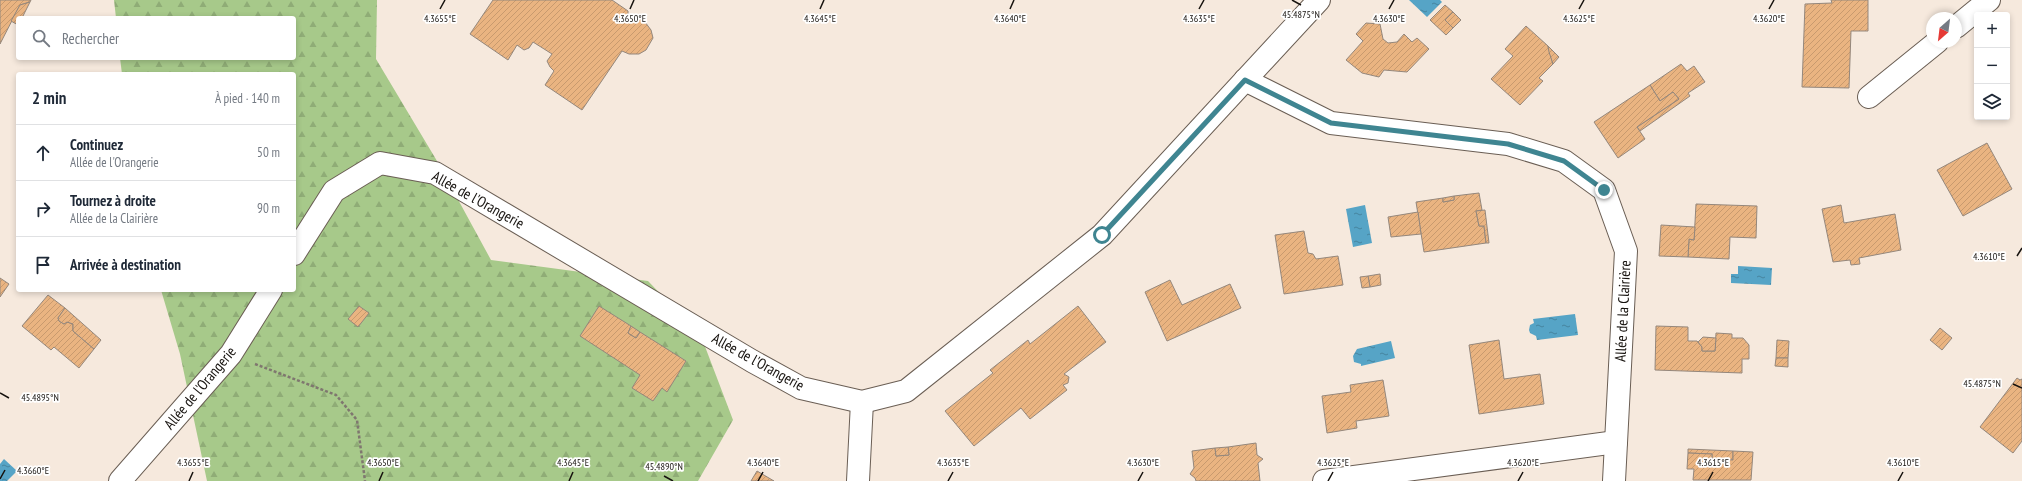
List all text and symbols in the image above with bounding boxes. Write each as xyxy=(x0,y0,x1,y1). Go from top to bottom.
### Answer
text: 45.4875°N xyxy=(1282,8,1320,21)
text: 4.3655°E xyxy=(424,12,456,25)
text: 4.3650°E xyxy=(614,12,646,25)
text: 4.3645°E xyxy=(804,12,836,25)
text: 4.3640°E xyxy=(994,12,1026,25)
text: 4.3635°E xyxy=(1183,12,1215,25)
text: 4.3630°E xyxy=(1373,12,1405,25)
text: 4.3625°E xyxy=(1563,12,1595,25)
text: 4.3620°E xyxy=(1753,12,1785,25)
north arrow xyxy=(1926,12,1962,48)
map controls xyxy=(1974,12,2010,120)
button: + xyxy=(1974,12,2010,48)
search box xyxy=(16,16,296,60)
icon: search xyxy=(30,27,52,49)
text: Rechercher xyxy=(62,29,119,48)
button: − xyxy=(1974,48,2010,84)
button: layers xyxy=(1974,84,2010,120)
text: 2 min xyxy=(32,87,66,109)
text: À pied · 140 m xyxy=(215,90,280,107)
text: Continuez xyxy=(70,135,123,154)
icon: ahead xyxy=(32,142,54,164)
text: 50 m xyxy=(257,144,280,161)
text: Allée de l'Orangerie xyxy=(70,154,159,171)
street label: Allée de l'Orangerie xyxy=(429,166,528,233)
route end xyxy=(1595,181,1613,199)
text: Tournez à droite xyxy=(70,191,156,210)
icon: right xyxy=(32,198,54,220)
text: 90 m xyxy=(257,200,280,217)
text: Allée de la Clairière xyxy=(70,210,158,227)
route start xyxy=(1093,226,1111,244)
text: 4.3610°E xyxy=(1973,250,2005,263)
icon: arrive xyxy=(32,254,54,276)
text: Arrivée à destination xyxy=(70,255,181,274)
street label: Allée de la Clairière xyxy=(1610,260,1635,362)
street label: Allée de l'Orangerie xyxy=(709,328,808,395)
street label: Allée de l'Orangerie xyxy=(159,342,240,433)
text: 45.4875°N xyxy=(1963,377,2001,390)
text: 45.4895°N xyxy=(21,391,59,404)
text: 4.3655°E xyxy=(177,456,209,469)
text: 4.3650°E xyxy=(367,456,399,469)
text: 4.3645°E xyxy=(557,456,589,469)
text: 4.3640°E xyxy=(747,456,779,469)
text: 4.3635°E xyxy=(937,456,969,469)
text: 4.3630°E xyxy=(1127,456,1159,469)
text: 4.3625°E xyxy=(1317,456,1349,469)
text: 4.3620°E xyxy=(1507,456,1539,469)
text: 4.3615°E xyxy=(1697,456,1729,469)
text: 4.3610°E xyxy=(1887,456,1919,469)
text: 45.4890°N xyxy=(645,460,683,473)
text: 4.3660°E xyxy=(17,464,49,477)

